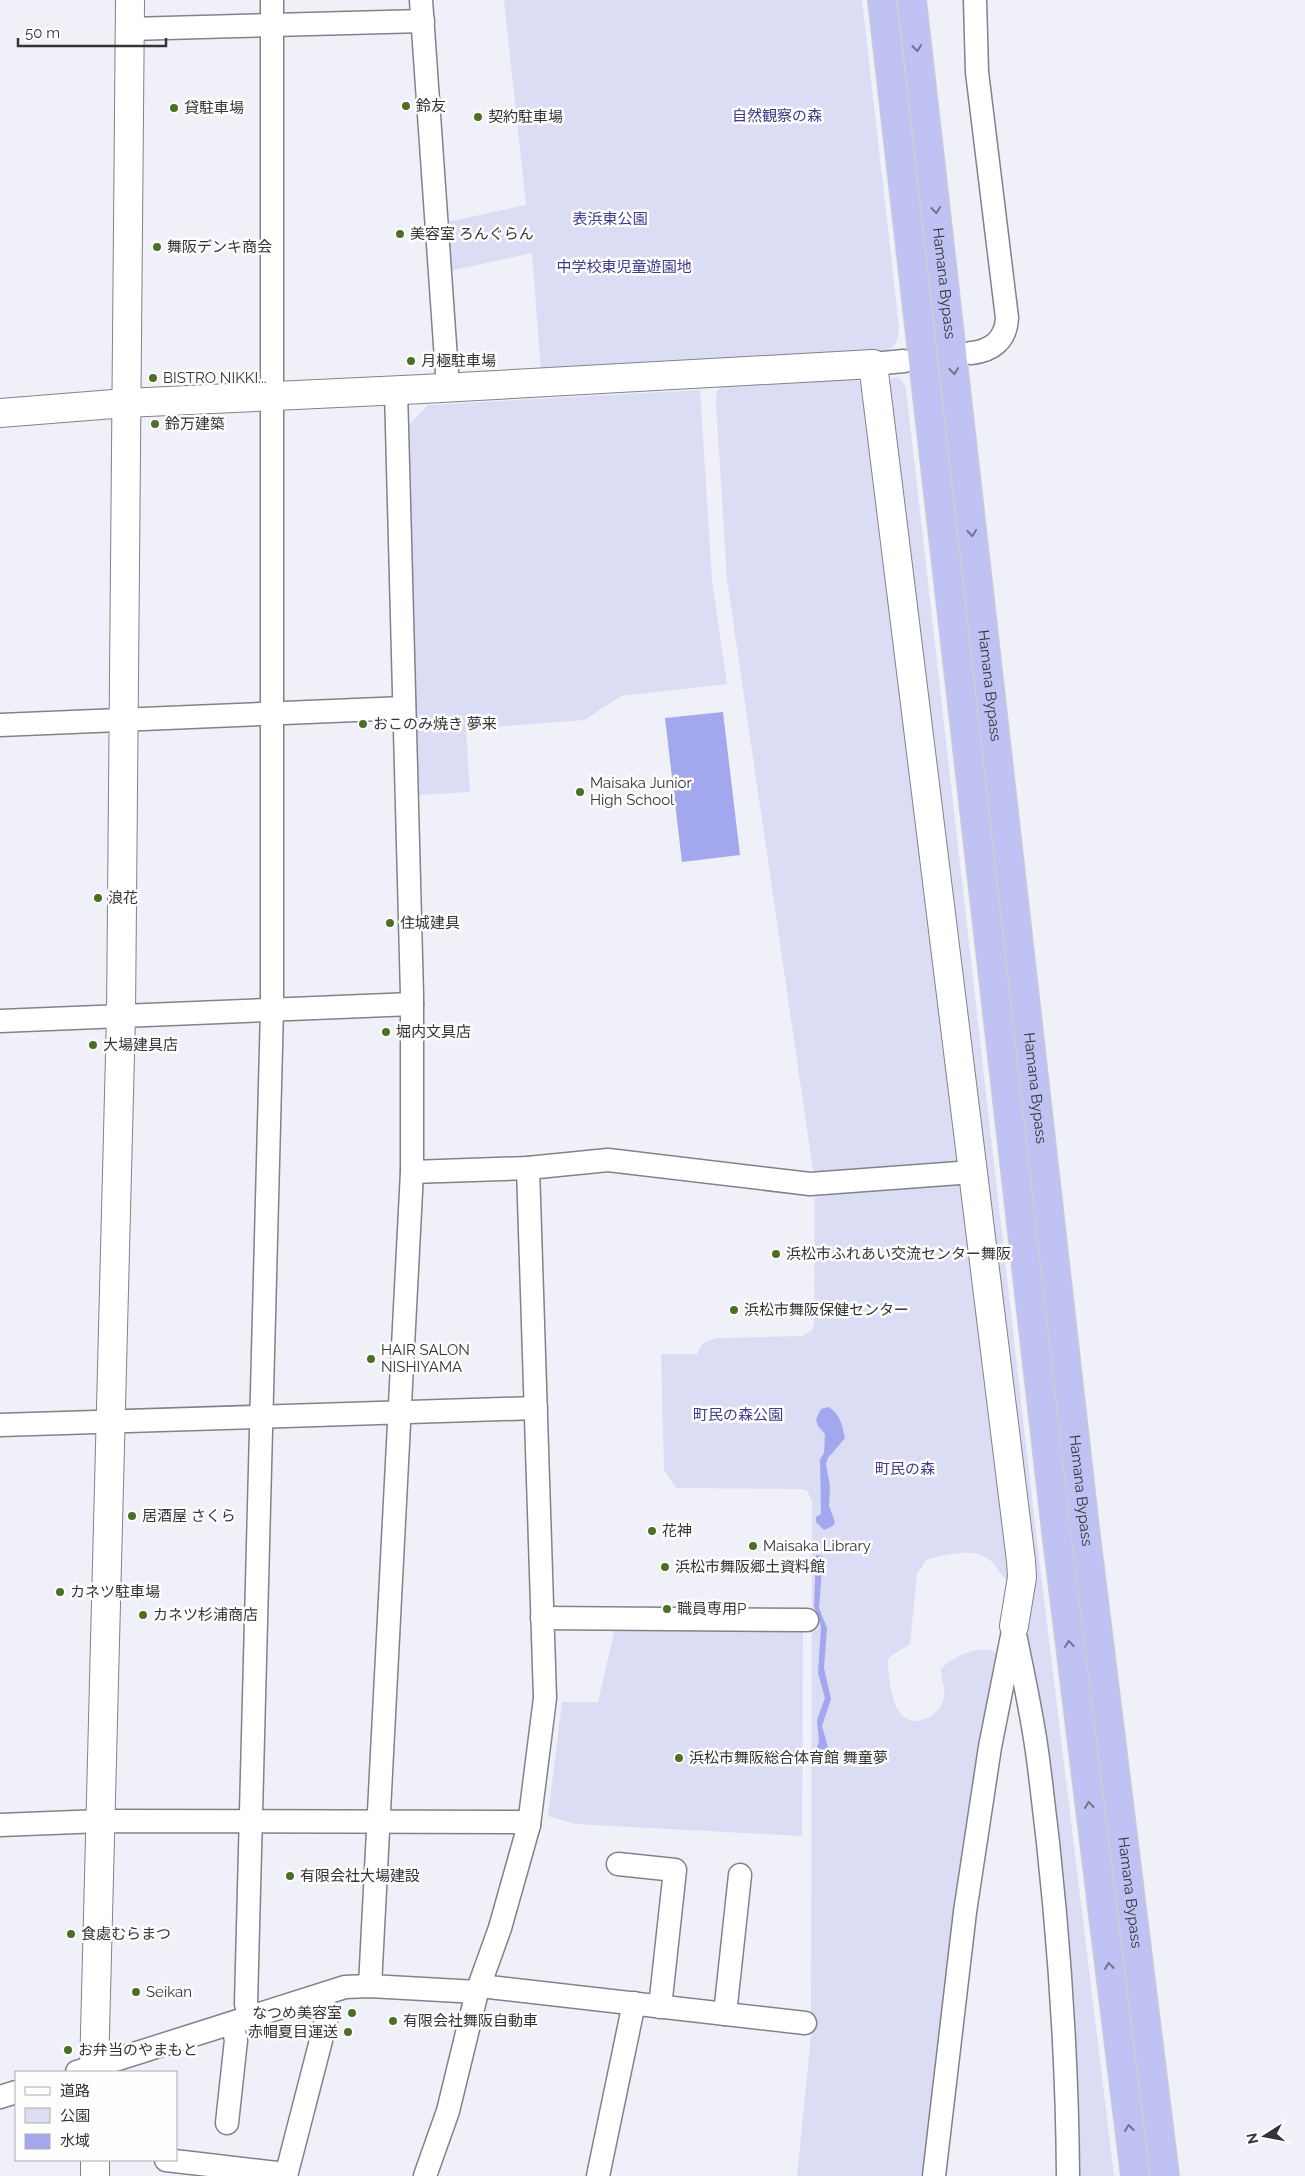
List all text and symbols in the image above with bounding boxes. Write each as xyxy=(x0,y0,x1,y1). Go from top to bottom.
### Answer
scale bar xyxy=(18,15,165,47)
text: 50 m xyxy=(25,24,60,42)
one-way arrow xyxy=(911,45,922,53)
place label: 鈴友 xyxy=(416,97,446,115)
place label: 貸駐車場 xyxy=(184,99,244,117)
marker: 鈴友 xyxy=(400,100,412,112)
marker: 貸駐車場 xyxy=(168,102,180,114)
park label: 自然観察の森 xyxy=(732,107,822,125)
place label: 契約駐車場 xyxy=(488,108,563,126)
marker: 契約駐車場 xyxy=(472,111,484,123)
one-way arrow xyxy=(930,206,941,214)
park label: 表浜東公園 xyxy=(572,210,648,228)
place label: 美容室 ろんぐらん xyxy=(410,225,534,243)
street label: Hamana Bypass xyxy=(929,227,959,340)
marker: 美容室 ろんぐらん xyxy=(394,228,406,240)
place label: 舞阪デンキ商会 xyxy=(167,238,272,256)
marker: 舞阪デンキ商会 xyxy=(151,241,163,253)
park label: 中学校東児童遊園地 xyxy=(556,258,692,276)
place label: 月極駐車場 xyxy=(421,352,496,370)
marker: 月極駐車場 xyxy=(405,355,417,367)
one-way arrow xyxy=(948,368,959,376)
place label: BISTRO NIKKI... xyxy=(163,369,267,387)
marker: BISTRO NIKKI... xyxy=(147,372,159,384)
place label: 鈴万建築 xyxy=(165,415,225,433)
marker: 鈴万建築 xyxy=(149,418,161,430)
one-way arrow xyxy=(966,529,977,537)
street label: Hamana Bypass xyxy=(974,629,1005,742)
place label: おこのみ焼き 夢来 xyxy=(373,715,497,733)
marker: おこのみ焼き 夢来 xyxy=(357,718,369,730)
place label: Maisaka Junior High School xyxy=(590,774,692,809)
marker: Maisaka Junior High School xyxy=(574,786,586,798)
place label: 浪花 xyxy=(108,889,138,907)
marker: 浪花 xyxy=(92,892,104,904)
place label: 住城建具 xyxy=(400,914,460,932)
marker: 住城建具 xyxy=(384,917,396,929)
place label: 堀内文具店 xyxy=(396,1023,471,1041)
marker: 堀内文具店 xyxy=(380,1026,392,1038)
street label: Hamana Bypass xyxy=(1020,1031,1050,1145)
place label: 大場建具店 xyxy=(103,1036,178,1054)
marker: 大場建具店 xyxy=(87,1039,99,1051)
place label: 浜松市ふれあい交流センター舞阪 xyxy=(786,1245,1011,1263)
marker: 浜松市ふれあい交流センター舞阪 xyxy=(770,1248,782,1260)
place label: 浜松市舞阪保健センター xyxy=(744,1301,909,1319)
marker: 浜松市舞阪保健センター xyxy=(728,1304,740,1316)
place label: HAIR SALON NISHIYAMA xyxy=(381,1341,470,1376)
marker: HAIR SALON NISHIYAMA xyxy=(365,1353,377,1365)
park label: 町民の森公園 xyxy=(693,1406,783,1424)
street label: Hamana Bypass xyxy=(1066,1434,1096,1547)
park label: 町民の森 xyxy=(875,1460,935,1478)
place label: 居酒屋 さくら xyxy=(142,1507,236,1525)
marker: 居酒屋 さくら xyxy=(126,1510,138,1522)
place label: 花神 xyxy=(662,1522,692,1540)
marker: 花神 xyxy=(646,1525,658,1537)
place label: Maisaka Library xyxy=(763,1537,871,1555)
marker: Maisaka Library xyxy=(747,1540,759,1552)
place label: 浜松市舞阪郷土資料館 xyxy=(675,1558,825,1576)
marker: 浜松市舞阪郷土資料館 xyxy=(659,1561,671,1573)
place label: カネツ駐車場 xyxy=(70,1583,160,1601)
marker: カネツ駐車場 xyxy=(54,1586,66,1598)
place label: 職員専用P xyxy=(677,1600,746,1618)
marker: 職員専用P xyxy=(661,1603,673,1615)
place label: カネツ杉浦商店 xyxy=(153,1606,258,1624)
marker: カネツ杉浦商店 xyxy=(137,1609,149,1621)
one-way arrow xyxy=(1064,1640,1075,1648)
place label: 浜松市舞阪総合体育館 舞童夢 xyxy=(689,1749,888,1767)
marker: 浜松市舞阪総合体育館 舞童夢 xyxy=(673,1752,685,1764)
one-way arrow xyxy=(1084,1801,1095,1809)
street label: Hamana Bypass xyxy=(1114,1836,1146,1949)
place label: 有限会社大場建設 xyxy=(300,1867,420,1885)
marker: 有限会社大場建設 xyxy=(284,1870,296,1882)
place label: 食處むらまつ xyxy=(81,1925,171,1943)
marker: 食處むらまつ xyxy=(65,1928,77,1940)
one-way arrow xyxy=(1104,1962,1115,1970)
place label: Seikan xyxy=(146,1983,192,2001)
marker: Seikan xyxy=(130,1986,142,1998)
place label: なつめ美容室 xyxy=(252,2004,342,2022)
marker: なつめ美容室 xyxy=(346,2007,358,2019)
place label: 有限会社舞阪自動車 xyxy=(403,2012,538,2030)
marker: 有限会社舞阪自動車 xyxy=(387,2015,399,2027)
place label: 赤帽夏目運送 xyxy=(248,2023,338,2041)
marker: 赤帽夏目運送 xyxy=(342,2026,354,2038)
place label: お弁当のやまもと xyxy=(78,2041,198,2059)
marker: お弁当のやまもと xyxy=(62,2044,74,2056)
legend xyxy=(15,2071,178,2161)
text: 道路 xyxy=(60,2082,90,2100)
text: 公園 xyxy=(60,2107,90,2125)
north arrow xyxy=(1240,2111,1290,2161)
one-way arrow xyxy=(1124,2123,1135,2131)
text: 水域 xyxy=(60,2132,90,2150)
text: N xyxy=(1243,2132,1261,2145)

